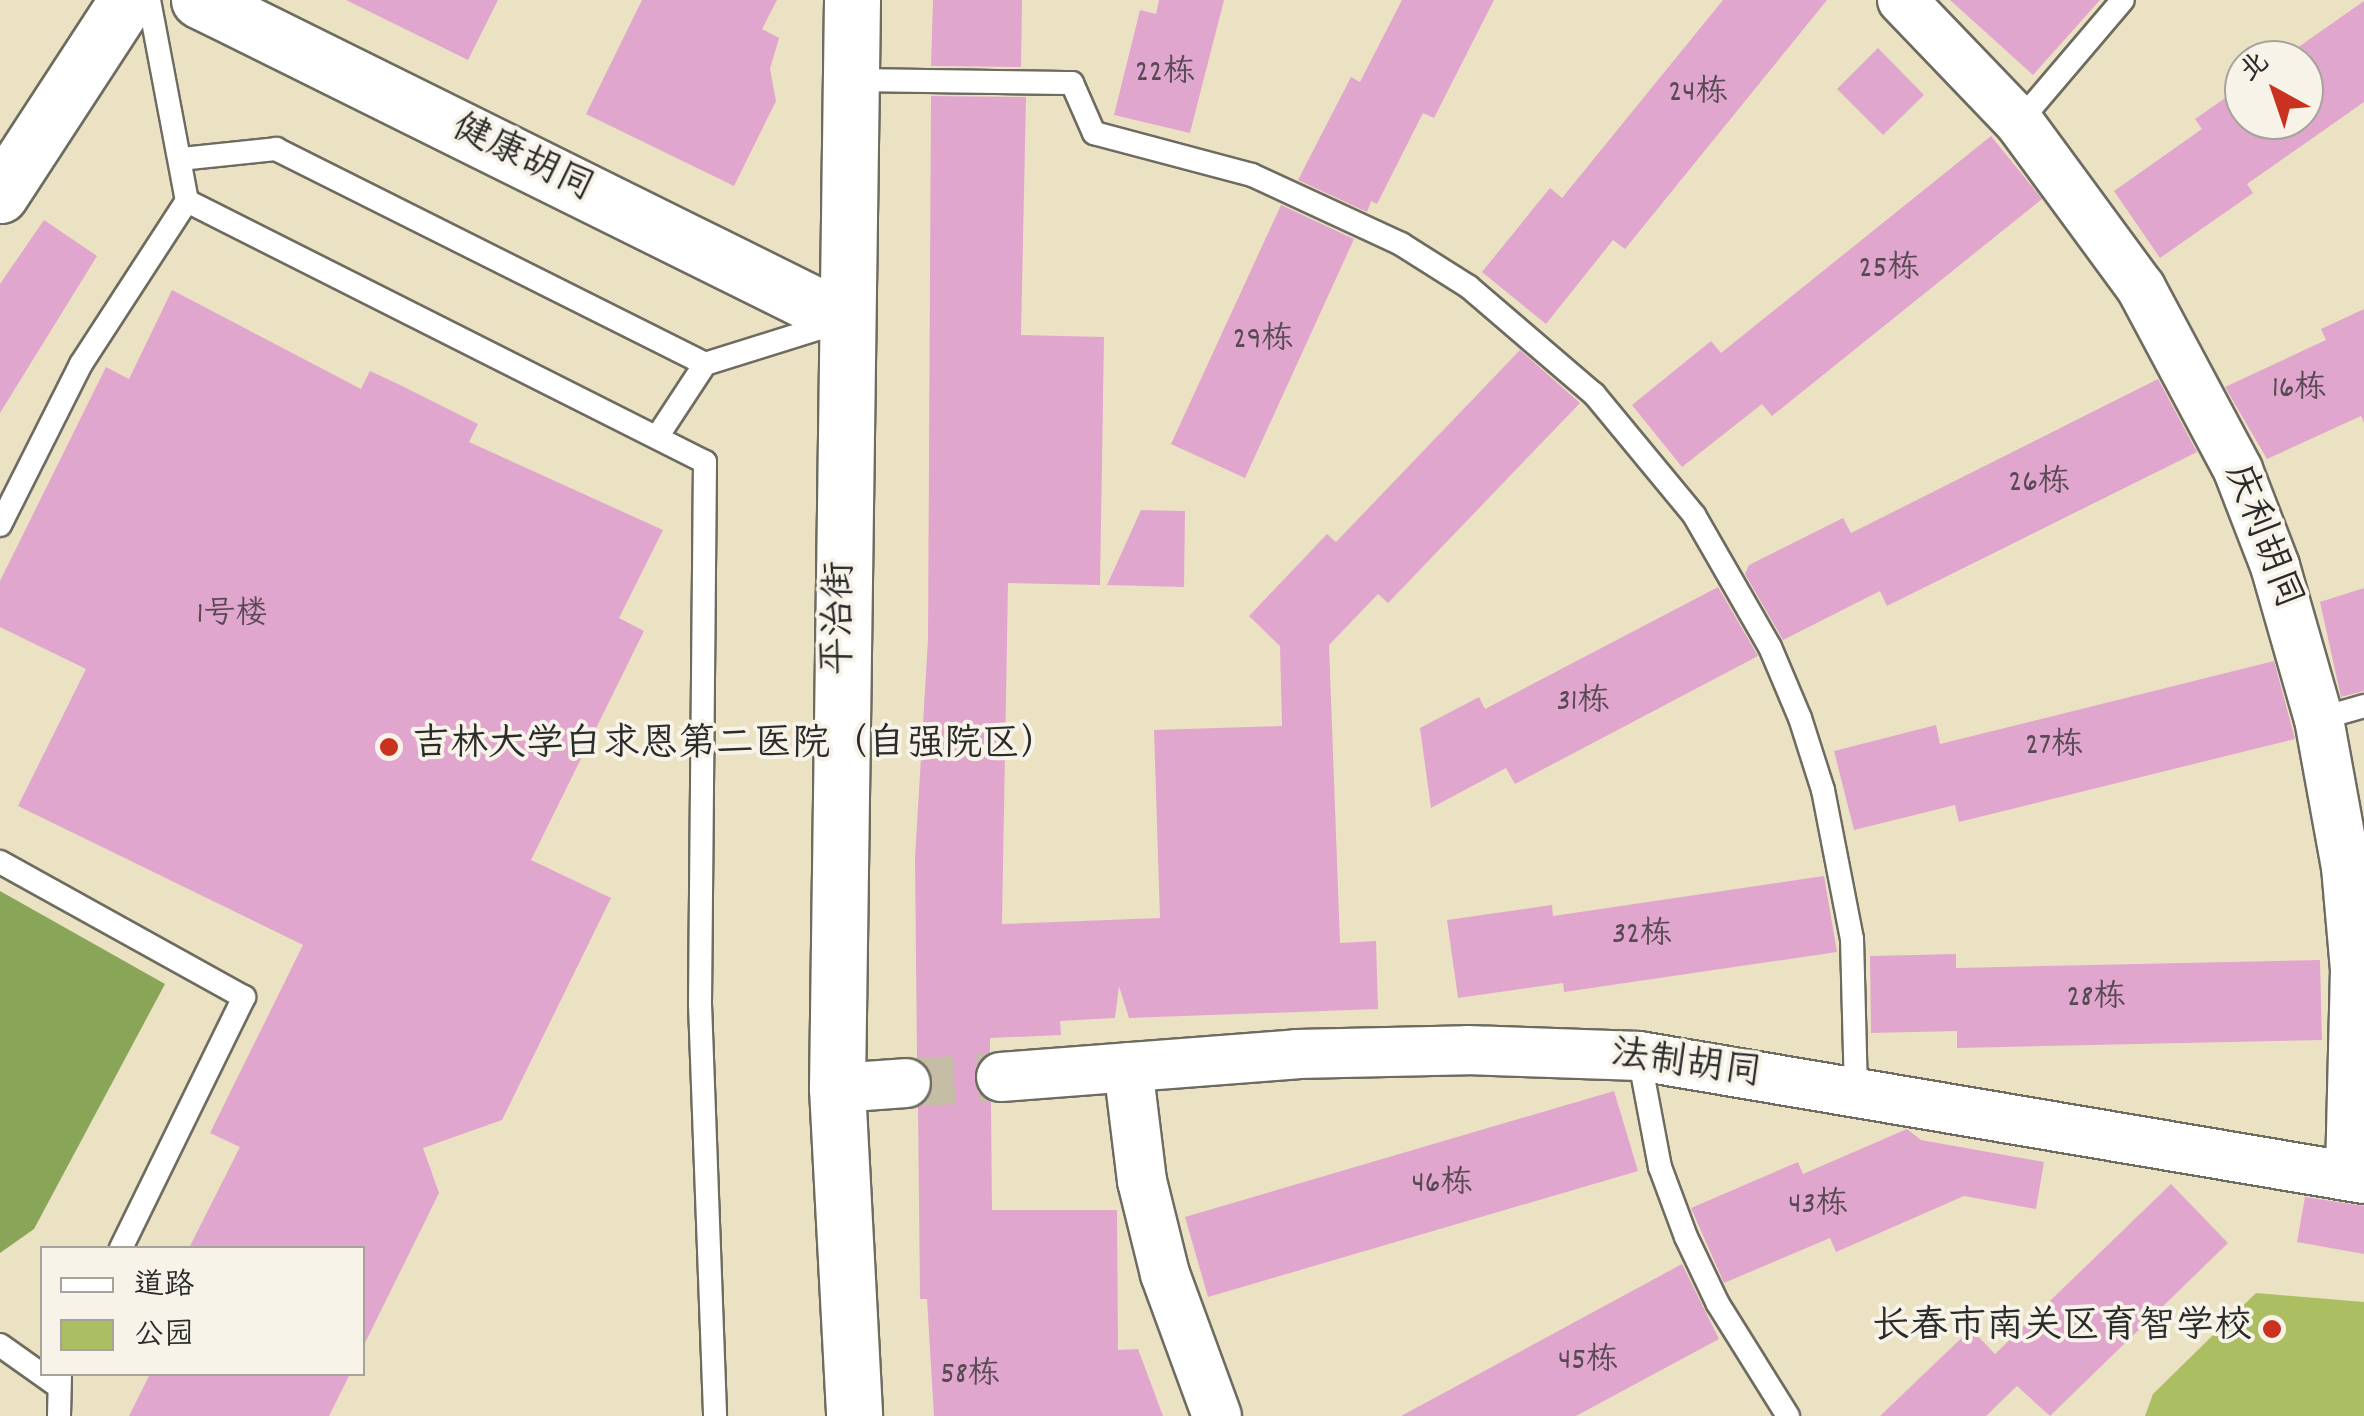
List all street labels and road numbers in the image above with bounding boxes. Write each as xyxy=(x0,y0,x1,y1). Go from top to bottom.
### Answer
street label: 健康胡同 xyxy=(444,106,600,214)
street label: 庆利胡同 xyxy=(2212,458,2310,616)
street label: 平治街 xyxy=(818,561,866,675)
street label: 法制胡同 xyxy=(1608,1033,1764,1099)

